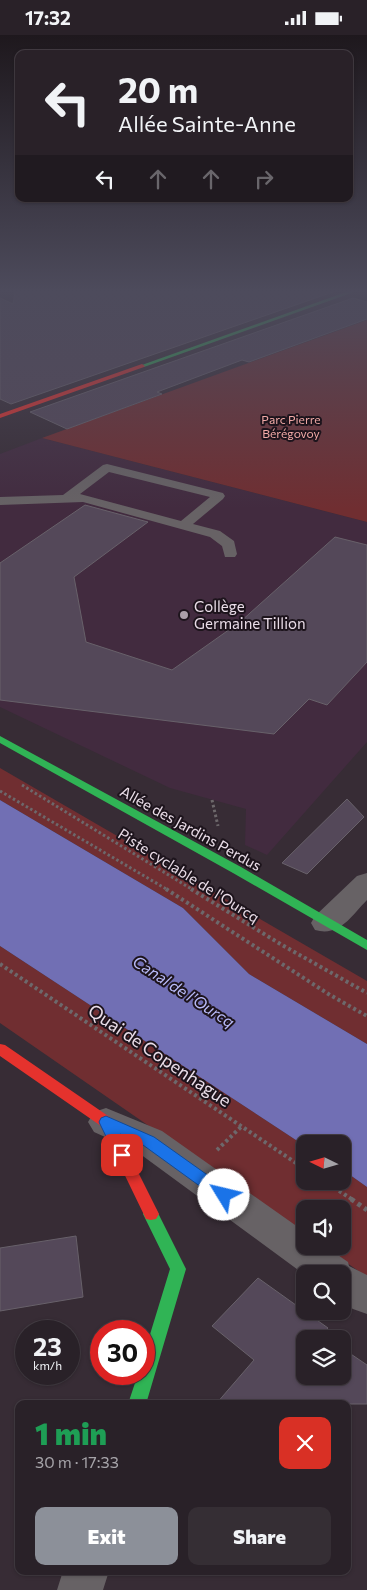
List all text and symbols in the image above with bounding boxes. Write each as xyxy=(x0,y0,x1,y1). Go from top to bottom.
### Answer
text: 17:32 xyxy=(25,6,71,29)
text: 20 m xyxy=(118,67,198,110)
icon: left xyxy=(35,70,100,135)
text: Allée Sainte-Anne xyxy=(118,110,296,137)
icon: left xyxy=(91,165,119,193)
icon: ahead xyxy=(144,165,172,193)
icon: ahead xyxy=(197,165,225,193)
icon: right xyxy=(250,165,278,193)
park label: Parc Pierre Bérégovoy xyxy=(261,412,321,440)
place label: Collège Germaine Tillion xyxy=(194,597,306,632)
marker: Collège Germaine Tillion xyxy=(178,609,190,621)
street label: Allée des Jardins Perdus xyxy=(117,782,265,874)
street label: Piste cyclable de l'Ourcq xyxy=(115,824,263,926)
water label: Canal de l'Ourcq xyxy=(130,951,238,1031)
street label: Quai de Copenhague xyxy=(84,999,236,1111)
pin xyxy=(101,1134,143,1176)
north arrow xyxy=(296,1135,351,1190)
map controls xyxy=(296,1135,351,1385)
icon: arrive xyxy=(108,1141,136,1169)
position arrow xyxy=(197,1168,249,1220)
button: sound xyxy=(296,1200,351,1255)
button: search xyxy=(296,1265,351,1320)
speed limit sign: 30 xyxy=(90,1320,155,1385)
button: layers xyxy=(296,1330,351,1385)
text: 23 xyxy=(33,1331,62,1361)
text: km/h xyxy=(33,1358,62,1372)
text: 1 min xyxy=(35,1414,107,1451)
button: close xyxy=(279,1417,331,1469)
text: 30 m · 17:33 xyxy=(35,1452,119,1471)
button: Exit xyxy=(35,1507,178,1565)
button: Share xyxy=(188,1507,331,1565)

